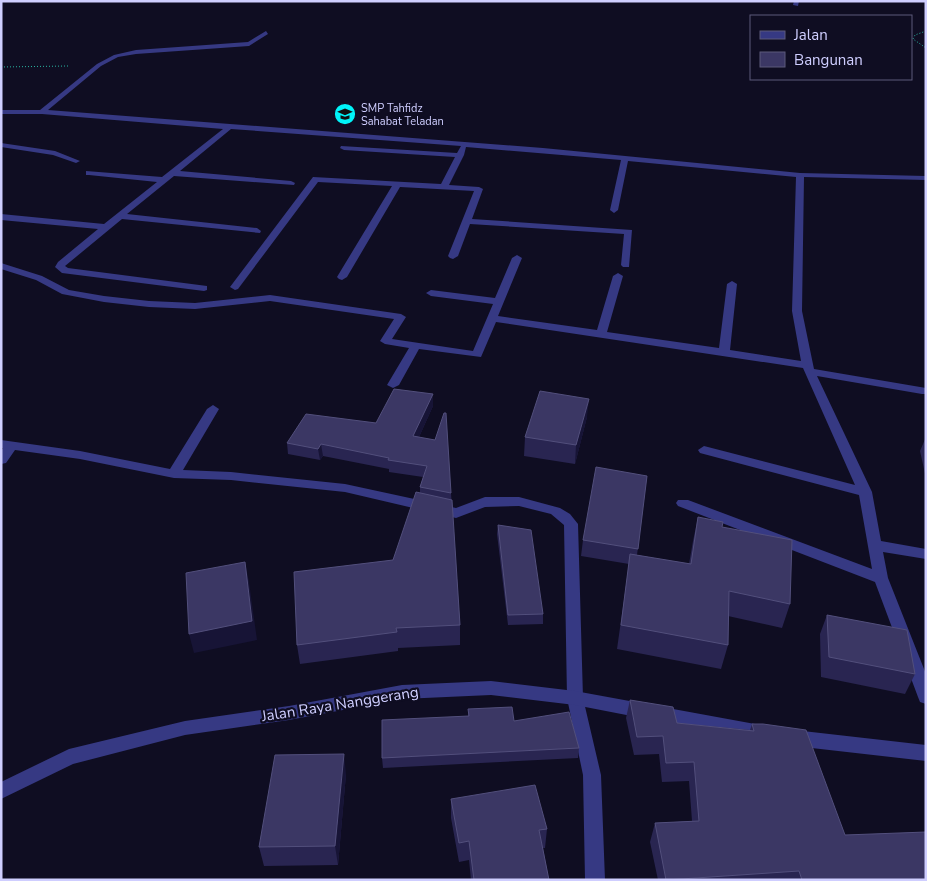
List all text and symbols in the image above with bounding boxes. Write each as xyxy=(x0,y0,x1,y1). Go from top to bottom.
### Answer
legend xyxy=(750,15,912,80)
text: Jalan xyxy=(793,25,828,45)
text: Bangunan xyxy=(794,50,863,70)
place label: SMP Tahfidz Sahabat Teladan xyxy=(361,101,444,129)
school or university icon: SMP Tahfidz Sahabat Teladan xyxy=(333,102,357,126)
street label: Jalan Raya Nanggerang xyxy=(259,682,420,726)

